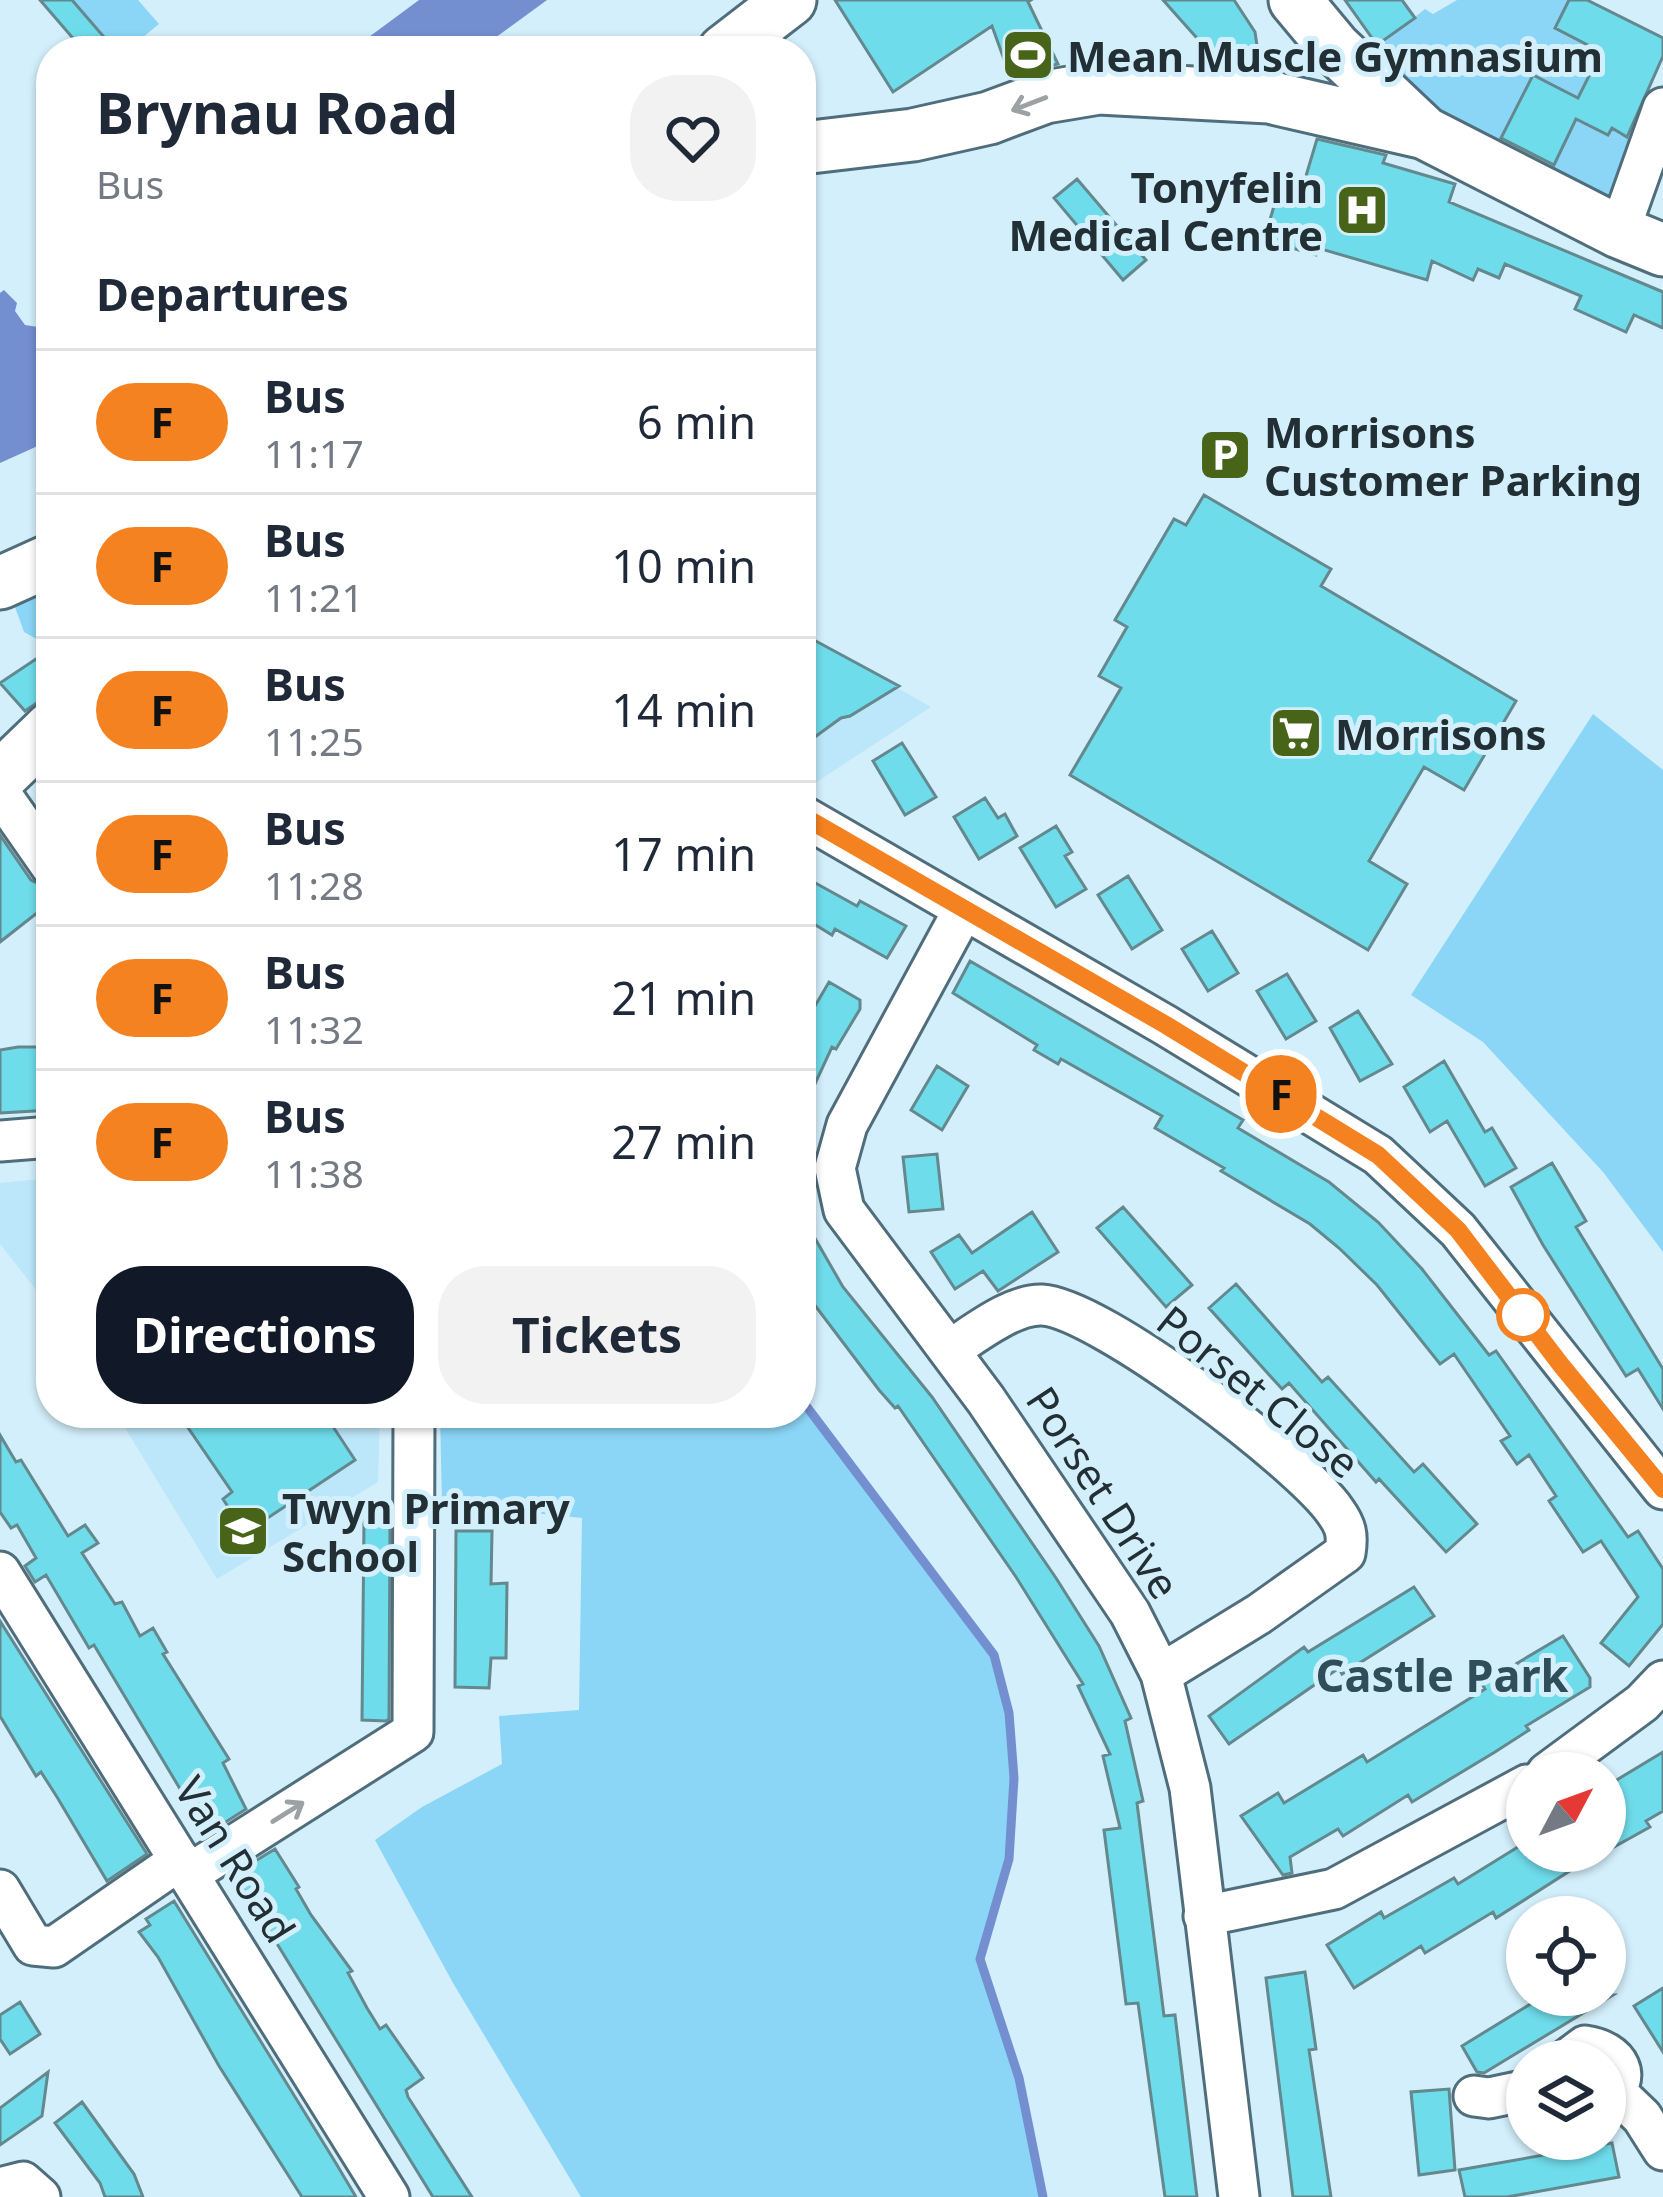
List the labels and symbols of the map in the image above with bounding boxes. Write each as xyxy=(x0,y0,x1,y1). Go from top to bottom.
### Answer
sports icon: Mean Muscle Gymnasium xyxy=(1000,27,1056,83)
place label: Mean Muscle Gymnasium xyxy=(1067,27,1603,84)
one-way arrow xyxy=(1011,94,1048,116)
place label: Tonyfelin Medical Centre xyxy=(1008,158,1323,263)
hospital icon: Tonyfelin Medical Centre xyxy=(1334,182,1390,238)
place label: Morrisons Customer Parking xyxy=(1264,403,1642,508)
parking icon: Morrisons Customer Parking xyxy=(1197,427,1253,483)
supermarket icon: Morrisons xyxy=(1268,705,1324,761)
place label: Morrisons xyxy=(1335,705,1547,762)
line badge: F xyxy=(1242,1055,1320,1133)
unlabelled marker xyxy=(1498,1290,1548,1340)
street label: Porset Close xyxy=(1146,1292,1372,1490)
street label: Porset Drive xyxy=(1014,1375,1194,1609)
place label: Twyn Primary School xyxy=(282,1479,570,1584)
school or university icon: Twyn Primary School xyxy=(215,1503,271,1559)
district label: Castle Park xyxy=(1316,1644,1569,1705)
north arrow xyxy=(1506,1752,1626,1872)
street label: Van Road xyxy=(163,1765,309,1953)
one-way arrow xyxy=(270,1800,304,1824)

